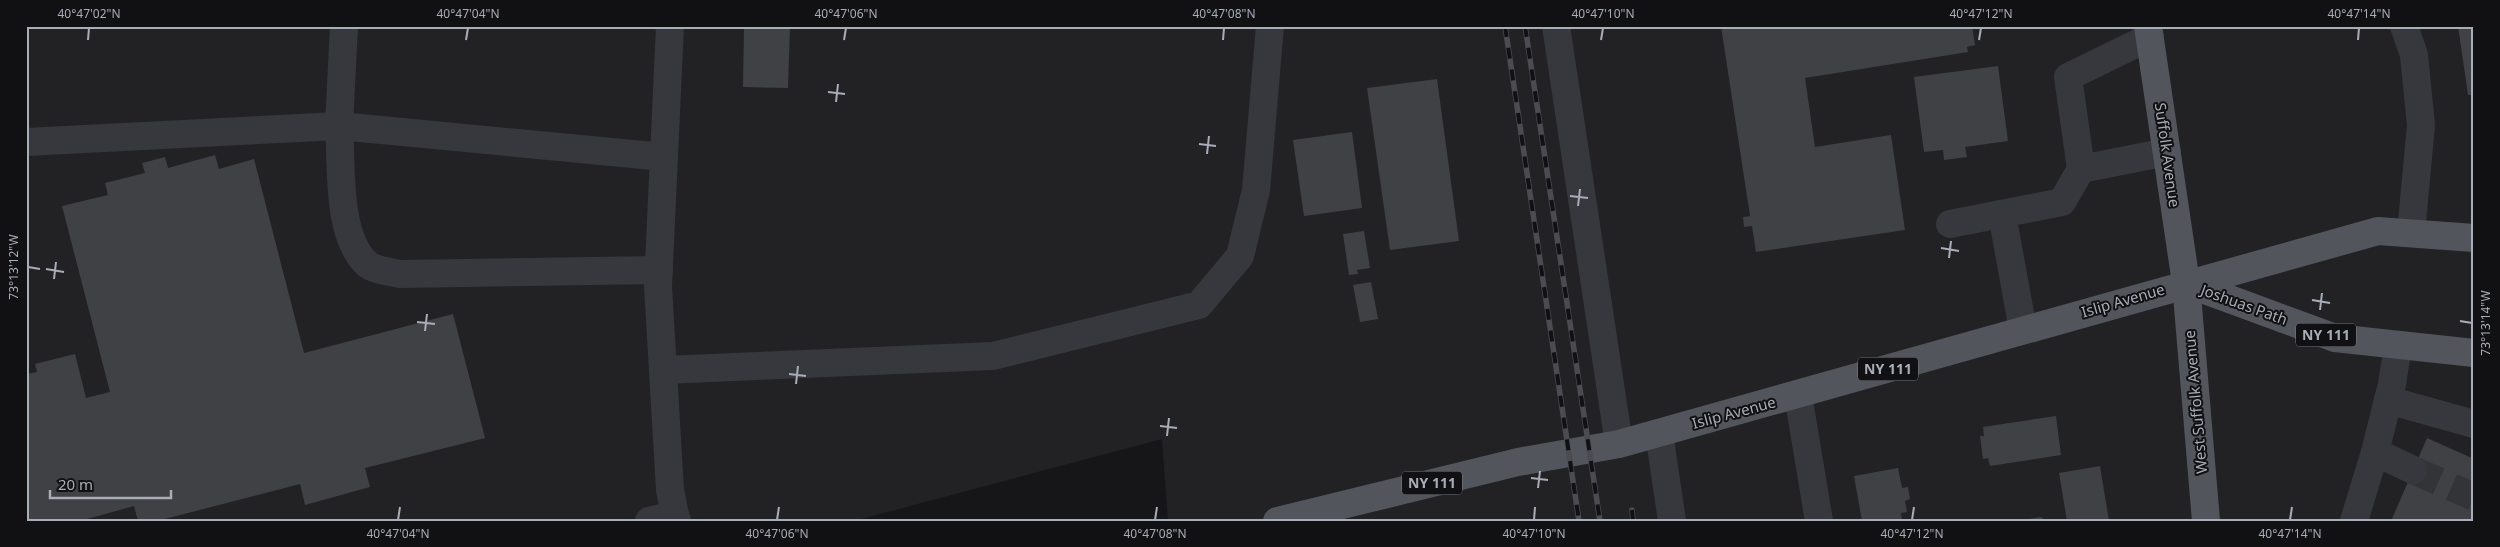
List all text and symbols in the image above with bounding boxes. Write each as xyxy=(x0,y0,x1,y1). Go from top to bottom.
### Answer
text: 40°47'02"N xyxy=(57,5,121,22)
text: 40°47'04"N xyxy=(436,5,500,22)
text: 40°47'06"N xyxy=(814,5,878,22)
text: 40°47'08"N xyxy=(1192,5,1256,22)
text: 40°47'10"N xyxy=(1571,5,1635,22)
text: 40°47'12"N xyxy=(1949,5,2013,22)
text: 40°47'14"N xyxy=(2327,5,2391,22)
street label: Suffolk Avenue xyxy=(2151,101,2185,208)
text: 73°13'12"W xyxy=(5,234,22,300)
street label: Joshuas Path xyxy=(2196,278,2290,329)
street label: Islip Avenue xyxy=(2079,279,2167,321)
text: 73°13'14"W xyxy=(2477,290,2494,356)
road number: NY 111 xyxy=(2296,324,2356,346)
street label: West Suffolk Avenue xyxy=(2179,330,2211,475)
road number: NY 111 xyxy=(1858,358,1918,380)
street label: Islip Avenue xyxy=(1690,391,1778,433)
scale bar xyxy=(50,467,171,499)
road number: NY 111 xyxy=(1402,472,1462,494)
text: 20 m xyxy=(58,474,93,494)
text: 40°47'04"N xyxy=(366,525,430,542)
text: 40°47'06"N xyxy=(745,525,809,542)
text: 40°47'08"N xyxy=(1123,525,1187,542)
text: 40°47'10"N xyxy=(1502,525,1566,542)
text: 40°47'12"N xyxy=(1880,525,1944,542)
text: 40°47'14"N xyxy=(2258,525,2322,542)

